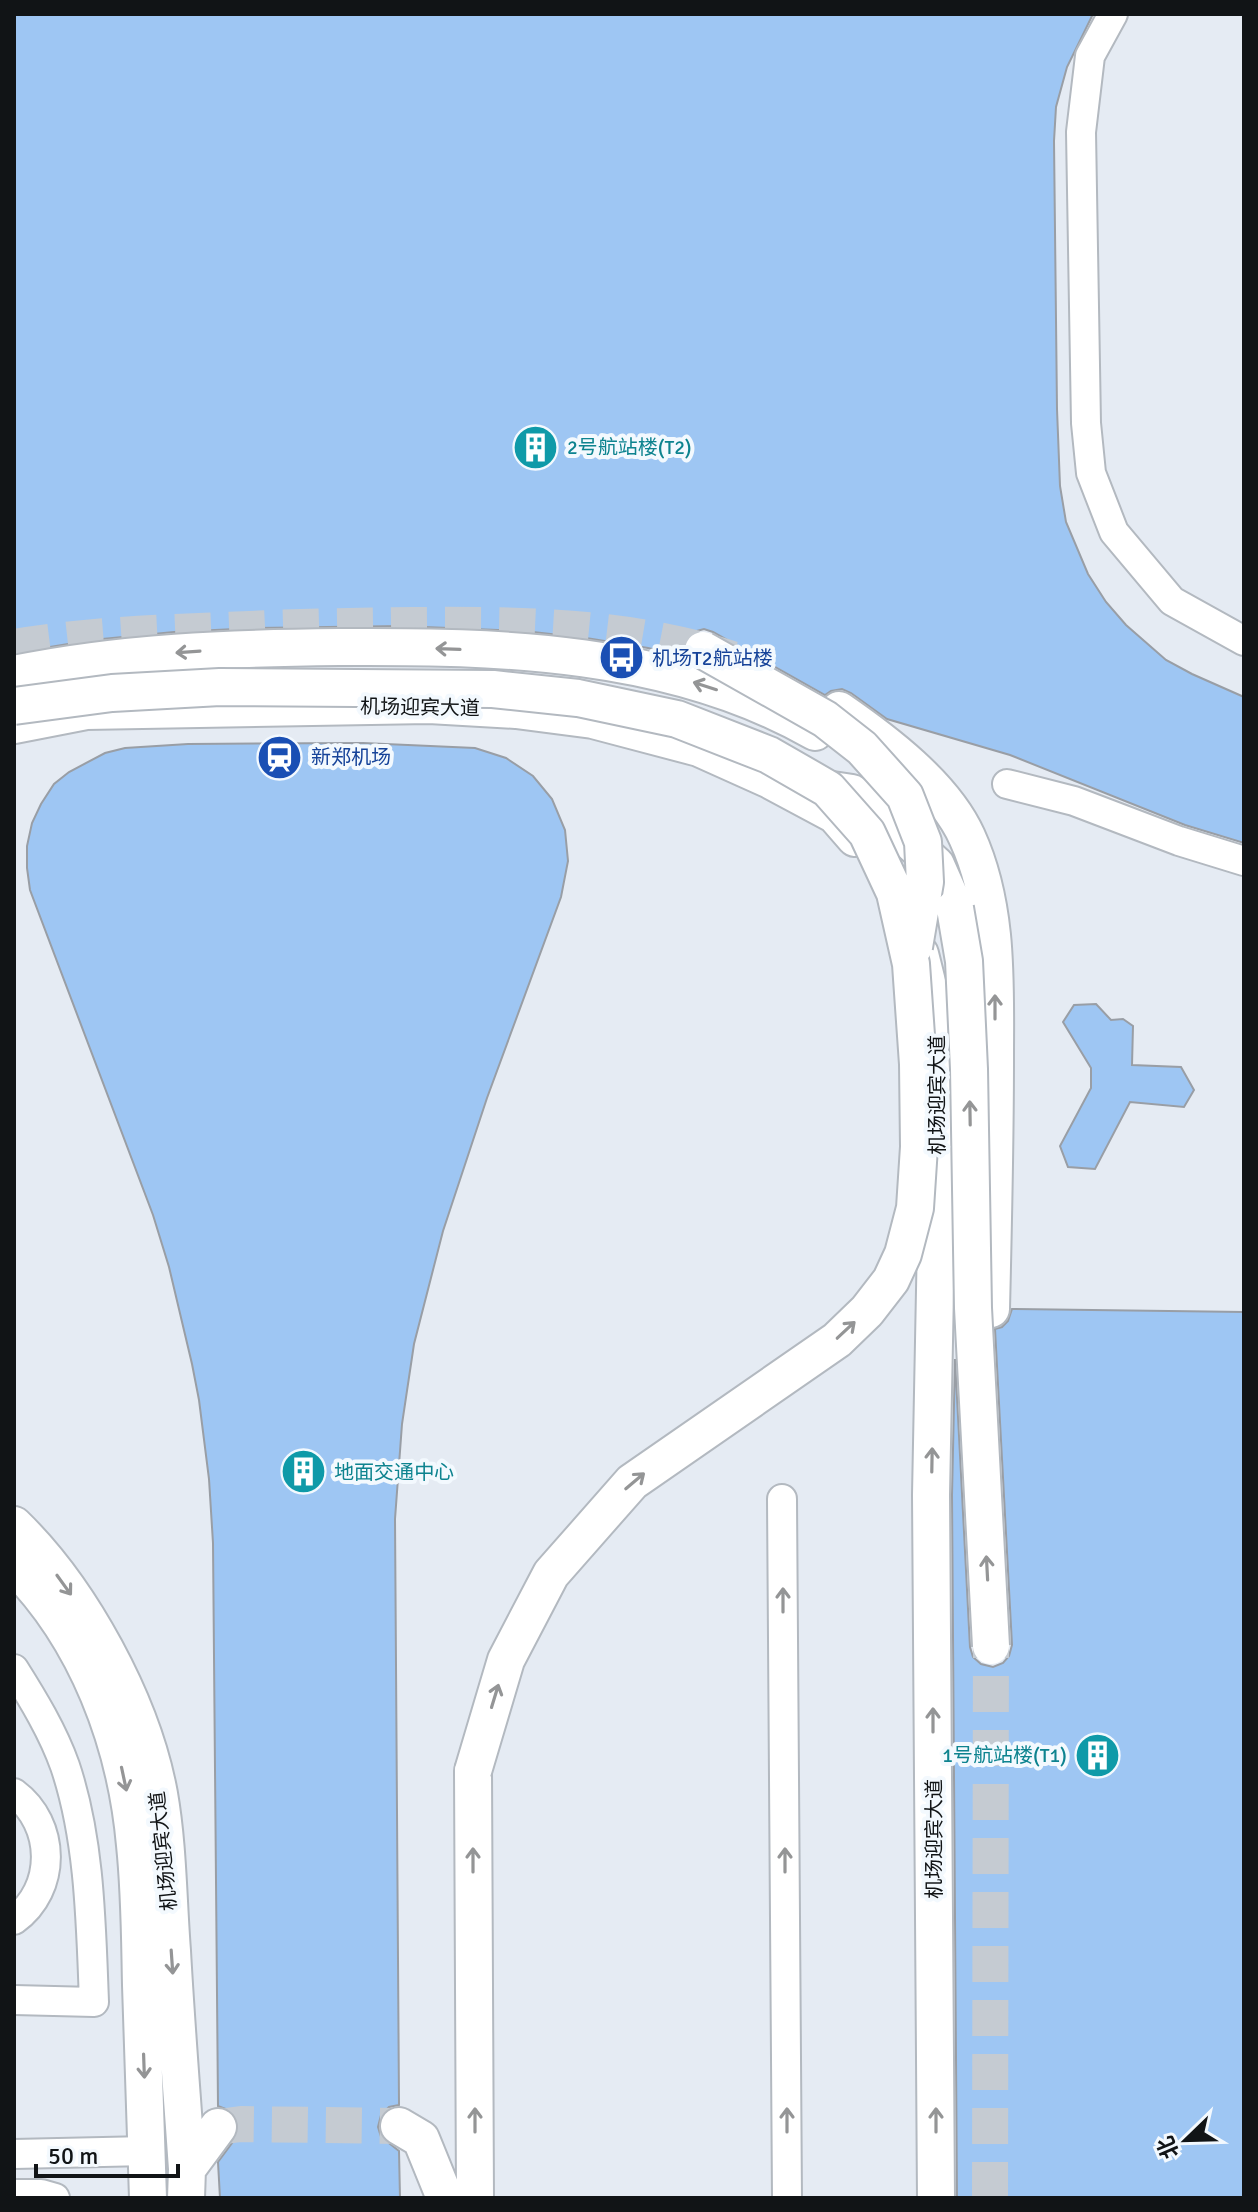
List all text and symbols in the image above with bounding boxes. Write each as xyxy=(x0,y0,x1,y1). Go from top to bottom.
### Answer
building icon: 2号航站楼(T2) xyxy=(512,423,560,471)
place label: 2号航站楼(T2) xyxy=(567,435,692,460)
bus stop icon: 机场T2航站楼 xyxy=(597,634,645,682)
one-way arrow xyxy=(435,641,462,656)
one-way arrow xyxy=(175,644,202,659)
place label: 机场T2航站楼 xyxy=(652,646,773,671)
one-way arrow xyxy=(692,677,717,692)
street label: 机场迎宾大道 xyxy=(360,694,480,721)
station icon: 新郑机场 xyxy=(256,733,304,781)
place label: 新郑机场 xyxy=(311,745,391,770)
one-way arrow xyxy=(987,994,1003,1021)
street label: 机场迎宾大道 xyxy=(925,1035,950,1155)
one-way arrow xyxy=(962,1100,978,1127)
one-way arrow xyxy=(836,1322,856,1340)
one-way arrow xyxy=(924,1447,940,1474)
building icon: 地面交通中心 xyxy=(279,1448,327,1496)
place label: 地面交通中心 xyxy=(334,1460,454,1485)
one-way arrow xyxy=(624,1472,645,1490)
one-way arrow xyxy=(979,1555,994,1582)
one-way arrow xyxy=(55,1574,72,1595)
one-way arrow xyxy=(775,1587,791,1614)
one-way arrow xyxy=(488,1683,503,1709)
one-way arrow xyxy=(925,1707,941,1734)
building icon: 1号航站楼(T1) xyxy=(1074,1731,1122,1779)
place label: 1号航站楼(T1) xyxy=(942,1743,1067,1768)
one-way arrow xyxy=(117,1766,132,1791)
street label: 机场迎宾大道 xyxy=(922,1779,947,1899)
street label: 机场迎宾大道 xyxy=(145,1790,182,1912)
one-way arrow xyxy=(465,1847,481,1874)
one-way arrow xyxy=(777,1847,793,1874)
one-way arrow xyxy=(165,1948,180,1975)
one-way arrow xyxy=(136,2052,151,2079)
north arrow xyxy=(1146,2100,1226,2180)
one-way arrow xyxy=(467,2107,483,2134)
one-way arrow xyxy=(779,2107,795,2134)
one-way arrow xyxy=(928,2107,944,2134)
scale bar xyxy=(36,2128,178,2178)
text: 北 xyxy=(1151,2132,1185,2163)
text: 50 m xyxy=(48,2141,98,2171)

